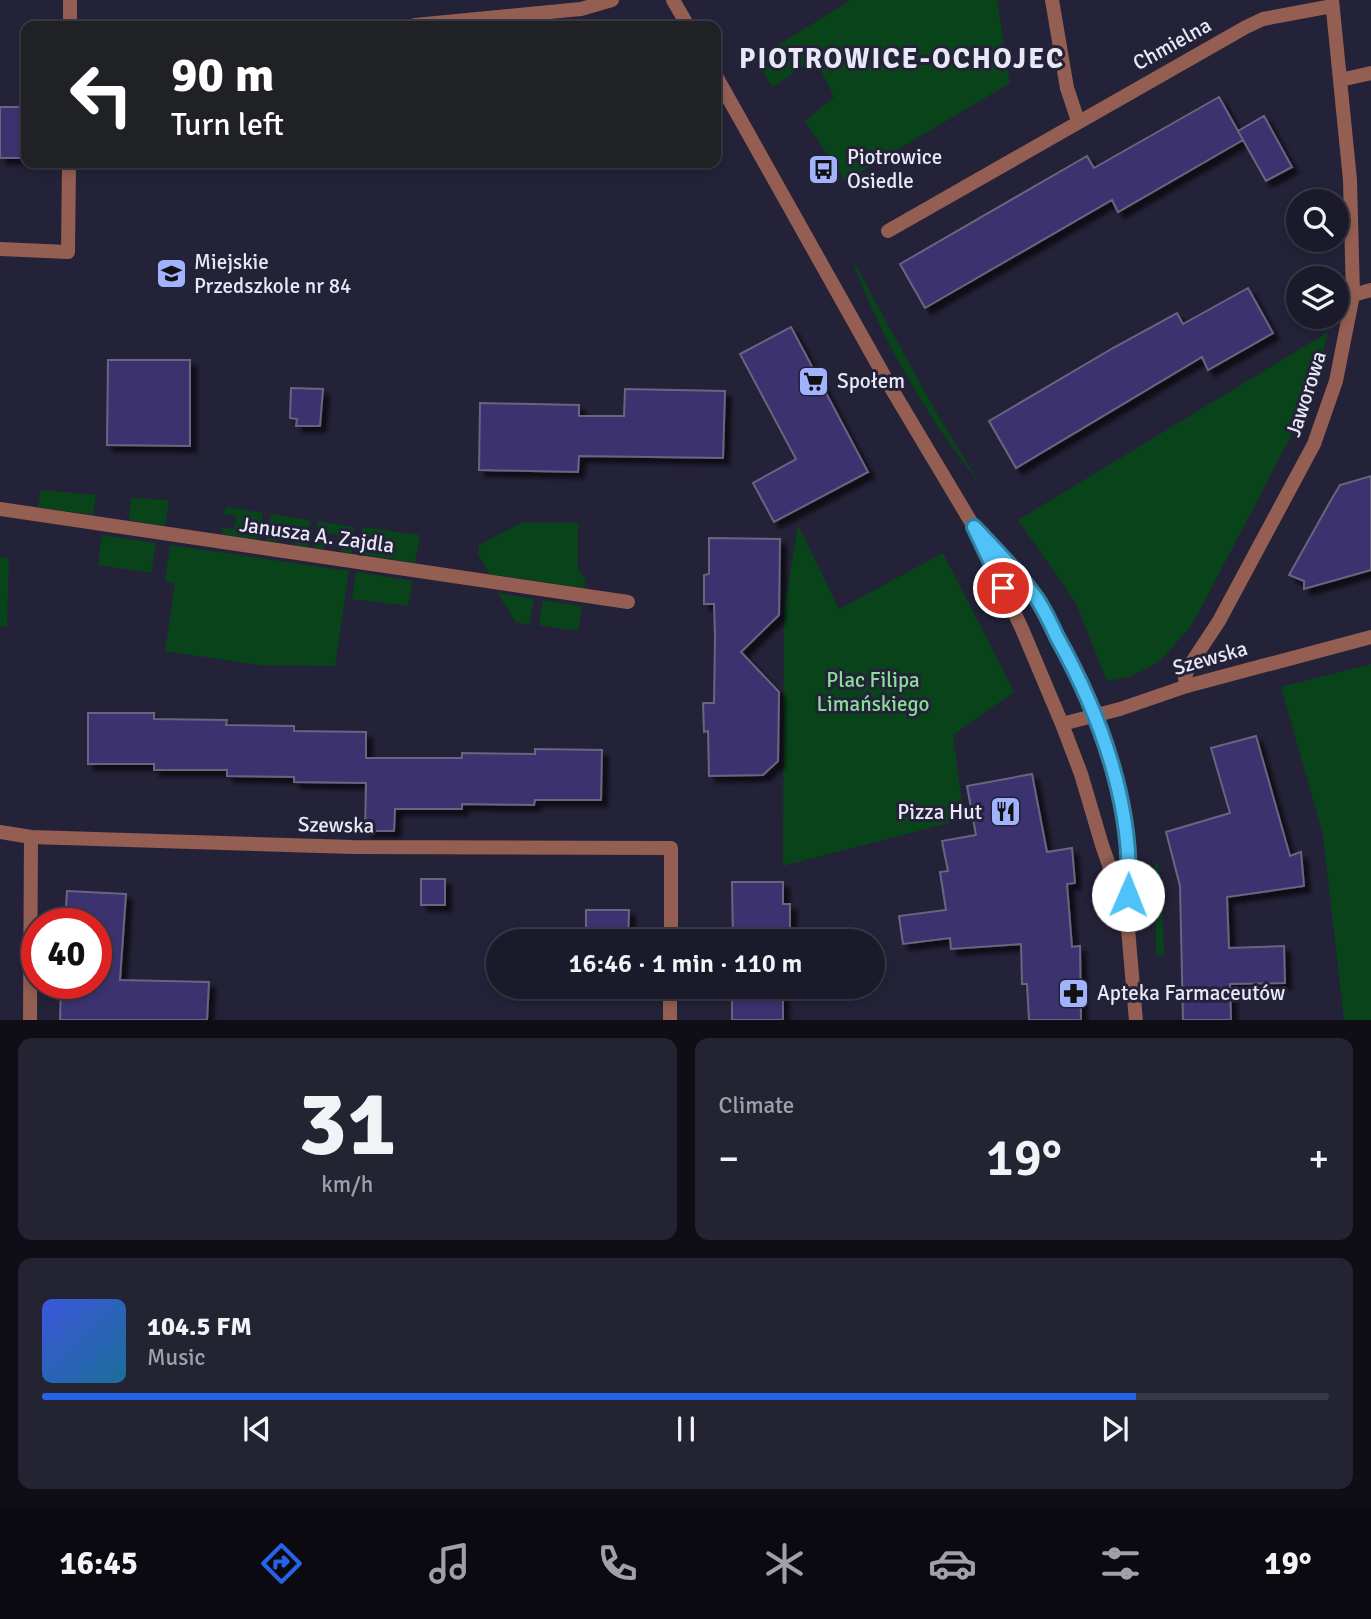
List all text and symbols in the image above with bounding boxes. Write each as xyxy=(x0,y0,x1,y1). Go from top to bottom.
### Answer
street label: Chmielna xyxy=(1128,12,1216,76)
district label: PIOTROWICE-OCHOJEC xyxy=(739,42,1065,76)
text: 90 m xyxy=(171,45,274,105)
icon: left xyxy=(56,49,147,140)
text: Turn left xyxy=(171,105,284,144)
place label: Piotrowice Osiedle xyxy=(847,144,942,194)
bus stop icon: Piotrowice Osiedle xyxy=(807,152,841,186)
map controls xyxy=(1286,189,1349,329)
button: search xyxy=(1286,189,1349,252)
place label: Miejskie Przedszkole nr 84 xyxy=(194,249,351,299)
school or university icon: Miejskie Przedszkole nr 84 xyxy=(154,257,188,291)
button: layers xyxy=(1286,266,1349,329)
street label: Jaworowa xyxy=(1280,348,1332,440)
supermarket icon: Społem xyxy=(797,364,831,398)
place label: Społem xyxy=(837,368,905,394)
street label: Janusza A. Zajdla xyxy=(238,511,396,559)
pin xyxy=(973,558,1033,618)
icon: arrive xyxy=(984,569,1022,607)
street label: Szewska xyxy=(1170,635,1250,681)
park label: Plac Filipa Limańskiego xyxy=(817,667,929,717)
restaurant icon: Pizza Hut xyxy=(988,795,1022,829)
place label: Pizza Hut xyxy=(897,799,982,825)
street label: Szewska xyxy=(298,811,374,839)
position arrow xyxy=(1091,858,1165,932)
speed limit sign: 40 xyxy=(21,908,112,999)
text: 16:46 · 1 min · 110 m xyxy=(569,948,802,980)
pharmacy icon: Apteka Farmaceutów xyxy=(1057,976,1091,1010)
place label: Apteka Farmaceutów xyxy=(1097,980,1285,1006)
text: 31 xyxy=(298,1068,396,1181)
text: Climate xyxy=(719,1091,794,1120)
text: 19° xyxy=(986,1126,1062,1190)
text: − xyxy=(719,1135,739,1182)
text: + xyxy=(1308,1135,1329,1182)
text: km/h xyxy=(321,1170,373,1199)
text: 104.5 FM xyxy=(147,1311,252,1343)
text: Music xyxy=(147,1343,205,1372)
icon: previous xyxy=(238,1410,276,1448)
icon: pause xyxy=(667,1410,705,1448)
icon: next xyxy=(1096,1410,1134,1448)
icon: directions xyxy=(257,1539,306,1588)
icon: music xyxy=(425,1539,474,1588)
icon: phone xyxy=(593,1539,642,1588)
icon: climate xyxy=(760,1539,809,1588)
icon: car xyxy=(928,1539,977,1588)
icon: filters xyxy=(1096,1539,1145,1588)
text: 16:45 xyxy=(59,1544,138,1583)
text: 19° xyxy=(1264,1544,1311,1583)

